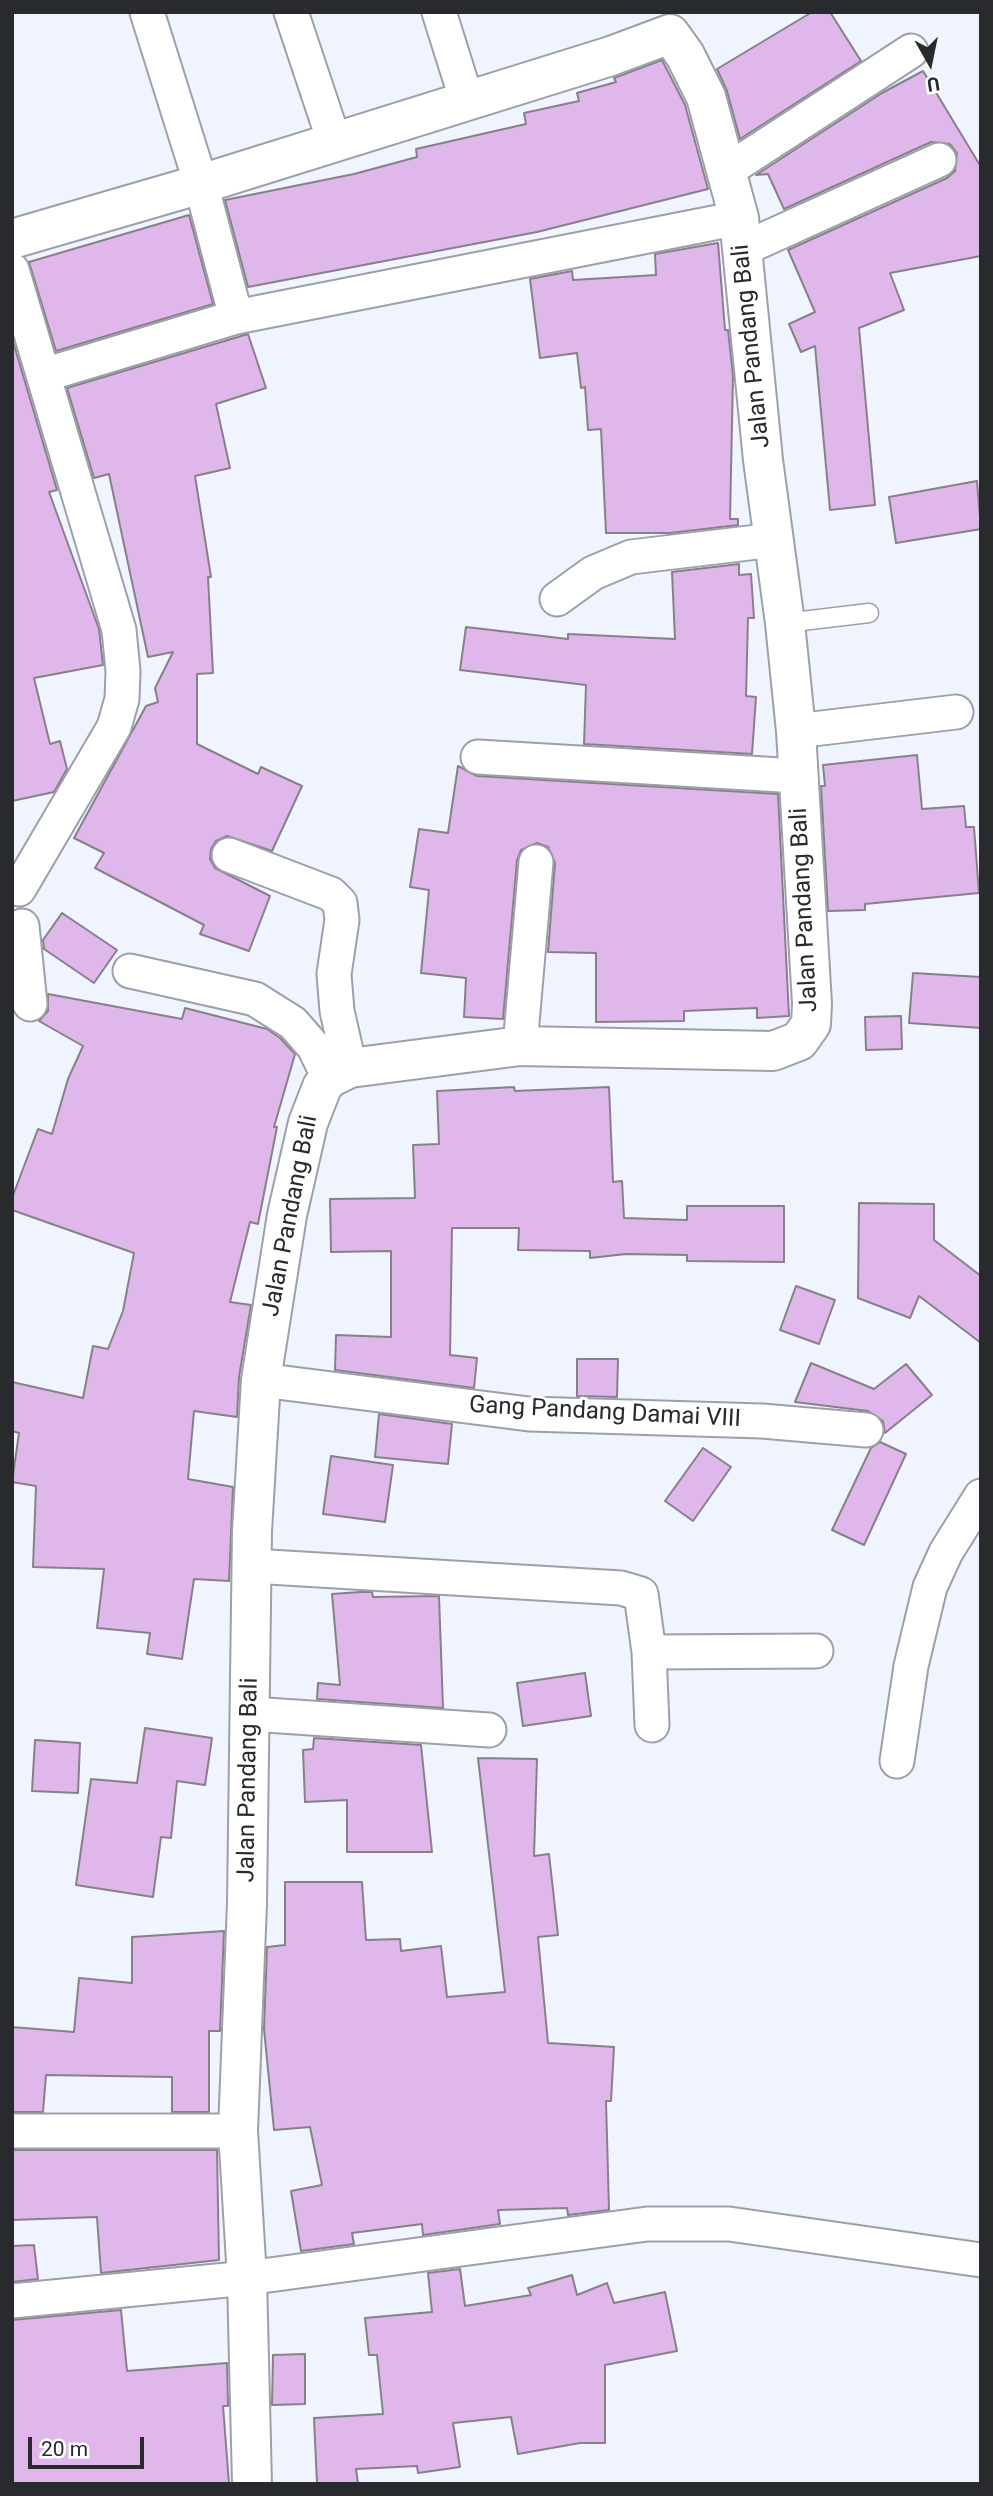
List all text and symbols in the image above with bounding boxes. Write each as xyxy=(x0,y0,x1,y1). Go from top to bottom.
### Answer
north arrow xyxy=(895,28,965,98)
text: U xyxy=(925,72,941,97)
street label: Jalan Pandang Bali xyxy=(727,243,777,449)
street label: Jalan Pandang Bali xyxy=(785,807,825,1013)
street label: Jalan Pandang Bali xyxy=(257,1113,325,1319)
street label: Gang Pandang Damai VIII xyxy=(468,1391,742,1435)
street label: Jalan Pandang Bali xyxy=(233,1677,265,1883)
scale bar xyxy=(32,2422,147,2466)
text: 20 m xyxy=(41,2437,88,2461)

